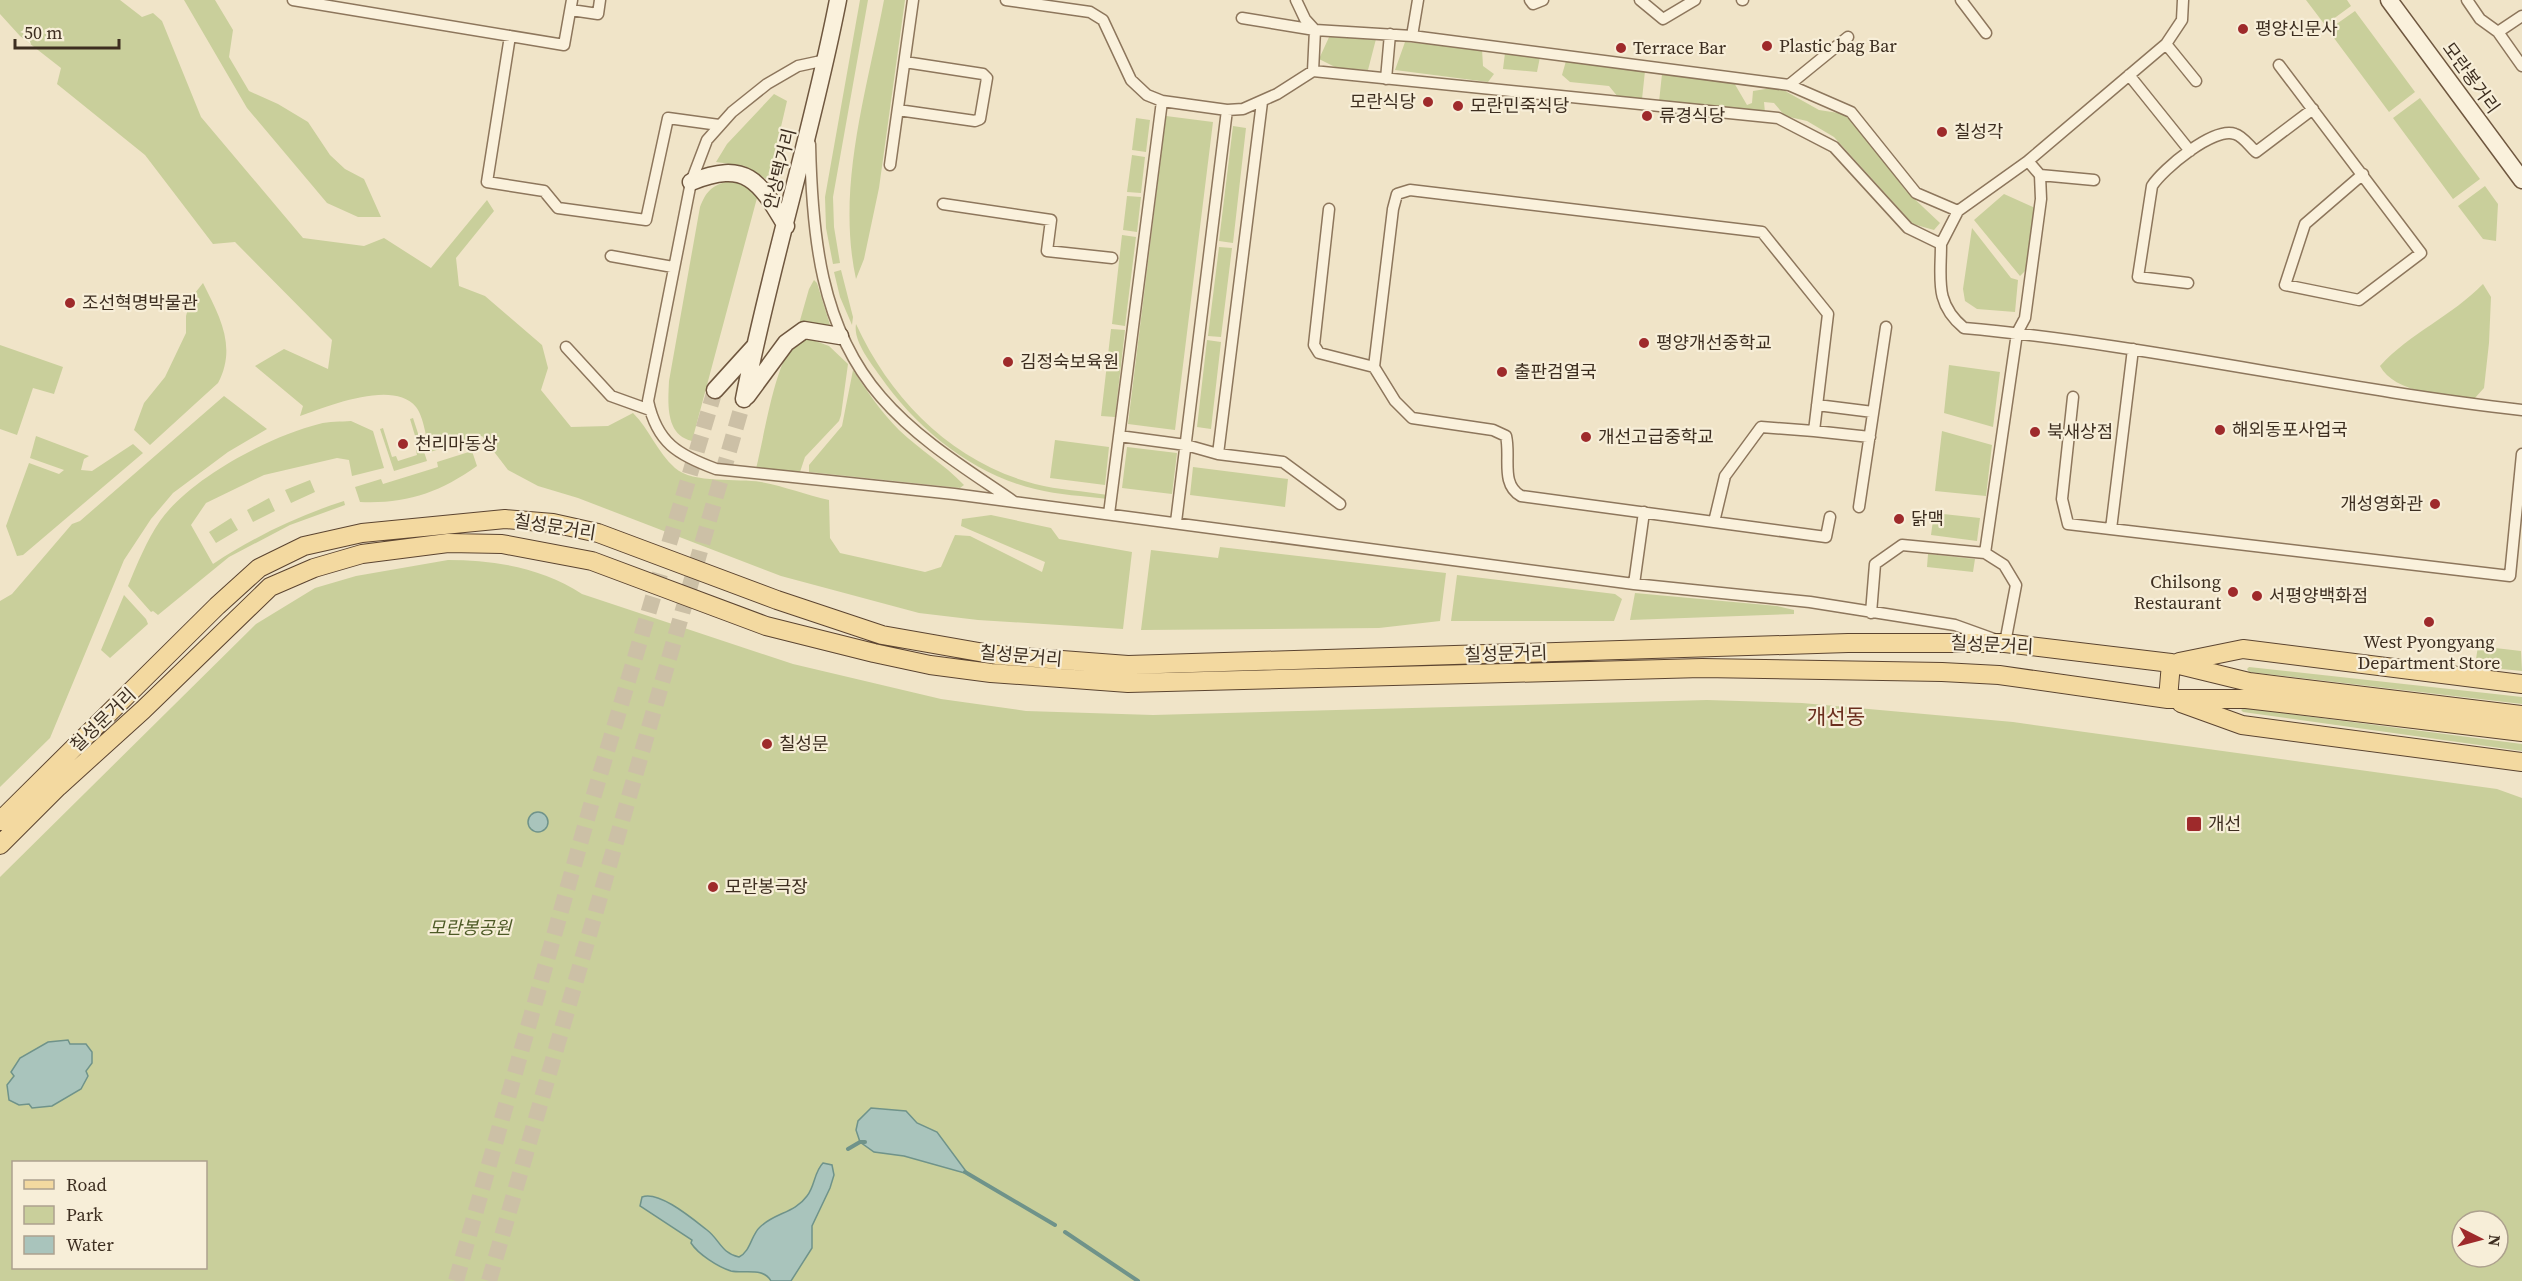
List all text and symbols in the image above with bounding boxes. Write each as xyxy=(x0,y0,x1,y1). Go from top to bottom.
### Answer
scale bar xyxy=(15,12,118,50)
place label: 평양신문사 xyxy=(2255,16,2338,41)
text: 50 m xyxy=(24,20,62,45)
marker: 평양신문사 xyxy=(2236,22,2250,36)
place label: Plastic bag Bar xyxy=(1779,33,1897,58)
place label: Terrace Bar xyxy=(1633,35,1727,60)
street label: 모란봉거리 xyxy=(2437,37,2506,119)
marker: Plastic bag Bar xyxy=(1760,39,1774,53)
marker: Terrace Bar xyxy=(1614,41,1628,55)
place label: 모란식당 xyxy=(1350,89,1416,114)
place label: 모란민죽식당 xyxy=(1470,93,1569,118)
marker: 모란식당 xyxy=(1421,95,1435,109)
marker: 모란민죽식당 xyxy=(1451,99,1465,113)
place label: 류경식당 xyxy=(1659,103,1725,128)
marker: 류경식당 xyxy=(1640,109,1654,123)
place label: 칠성각 xyxy=(1954,119,2004,144)
marker: 칠성각 xyxy=(1935,125,1949,139)
street label: 안상택거리 xyxy=(757,126,802,212)
place label: 조선혁명박물관 xyxy=(82,290,198,315)
marker: 조선혁명박물관 xyxy=(63,296,77,310)
place label: 평양개선중학교 xyxy=(1656,330,1772,355)
marker: 평양개선중학교 xyxy=(1637,336,1651,350)
place label: 김정숙보육원 xyxy=(1020,349,1119,374)
marker: 김정숙보육원 xyxy=(1001,355,1015,369)
place label: 출판검열국 xyxy=(1514,359,1597,384)
marker: 출판검열국 xyxy=(1495,365,1509,379)
place label: 해외동포사업국 xyxy=(2232,417,2348,442)
place label: 북새상점 xyxy=(2047,419,2113,444)
marker: 해외동포사업국 xyxy=(2213,423,2227,437)
place label: 개선고급중학교 xyxy=(1598,424,1714,449)
marker: 북새상점 xyxy=(2028,425,2042,439)
marker: 개선고급중학교 xyxy=(1579,430,1593,444)
place label: 천리마동상 xyxy=(415,431,498,456)
marker: 천리마동상 xyxy=(396,437,410,451)
place label: 개성영화관 xyxy=(2340,491,2423,516)
marker: 개성영화관 xyxy=(2428,497,2442,511)
place label: 닭맥 xyxy=(1911,506,1944,531)
street label: 칠성문거리 xyxy=(512,508,598,545)
marker: 닭맥 xyxy=(1892,512,1906,526)
place label: Chilsong Restaurant xyxy=(2134,569,2221,615)
place label: 서평양백화점 xyxy=(2269,583,2368,608)
marker: Chilsong Restaurant xyxy=(2226,585,2240,599)
marker: 서평양백화점 xyxy=(2250,589,2264,603)
marker: West Pyongyang Department Store xyxy=(2422,615,2436,629)
place label: West Pyongyang Department Store xyxy=(2358,629,2500,675)
street label: 칠성문거리 xyxy=(1950,630,2034,659)
street label: 칠성문거리 xyxy=(979,639,1063,672)
street label: 칠성문거리 xyxy=(1464,640,1548,667)
street label: 칠성문거리 xyxy=(64,682,141,757)
district label: 개선동 xyxy=(1807,702,1865,731)
place label: 칠성문 xyxy=(779,731,829,756)
marker: 칠성문 xyxy=(760,737,774,751)
place label: 개선 xyxy=(2208,811,2241,836)
marker: 개선 xyxy=(2185,815,2203,833)
place label: 모란봉극장 xyxy=(725,874,808,899)
marker: 모란봉극장 xyxy=(706,880,720,894)
park label: 모란봉공원 xyxy=(429,915,513,940)
legend xyxy=(12,1161,207,1269)
text: Road xyxy=(66,1172,107,1197)
text: Park xyxy=(66,1202,103,1227)
north arrow xyxy=(2450,1209,2510,1269)
text: Water xyxy=(66,1232,114,1257)
text: N xyxy=(2483,1234,2506,1248)

